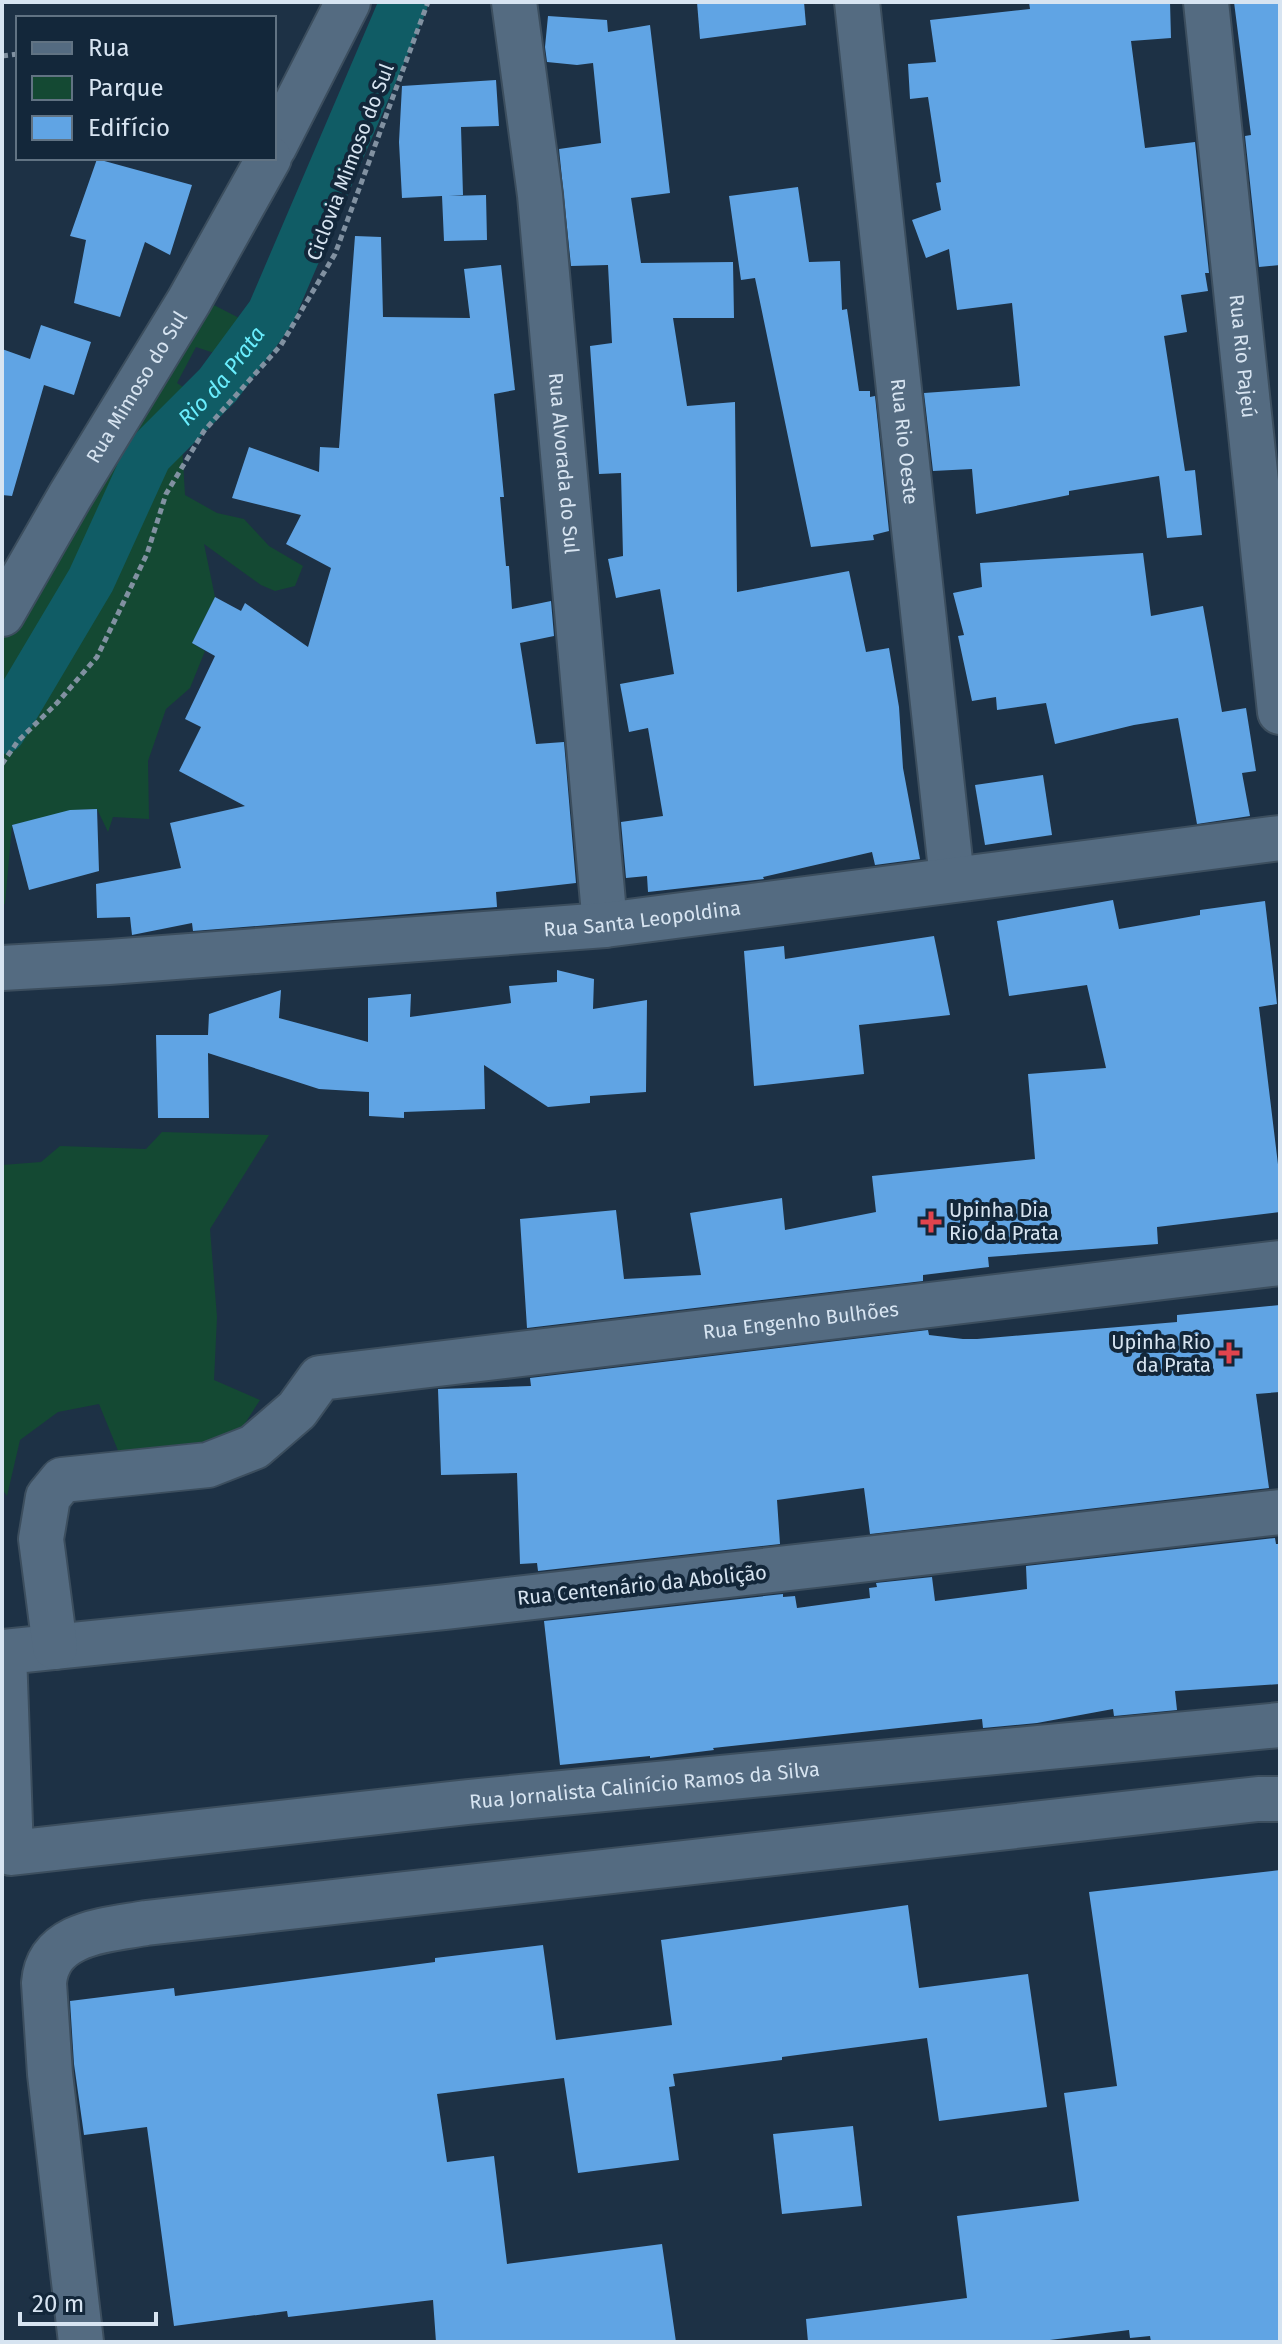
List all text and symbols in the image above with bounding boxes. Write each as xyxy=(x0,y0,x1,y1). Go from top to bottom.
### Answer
legend xyxy=(16,16,276,160)
text: Rua xyxy=(88,34,130,62)
street label: Ciclovia Mimoso do Sul xyxy=(301,60,399,264)
text: Parque xyxy=(88,74,164,102)
text: Edifício xyxy=(88,114,170,142)
street label: Rua Rio Pajeú xyxy=(1225,293,1261,419)
street label: Rua Mimoso do Sul xyxy=(81,306,192,467)
water label: Rio da Prata xyxy=(172,321,271,431)
street label: Rua Alvorada do Sul xyxy=(544,371,584,555)
street label: Rua Rio Oeste xyxy=(886,377,923,506)
street label: Rua Santa Leopoldina xyxy=(543,896,742,942)
place label: Upinha Dia Rio da Prata xyxy=(949,1198,1059,1245)
marker: Upinha Dia Rio da Prata xyxy=(920,1211,942,1233)
street label: Rua Engenho Bulhões xyxy=(702,1297,900,1344)
place label: Upinha Rio da Prata xyxy=(1111,1330,1211,1377)
marker: Upinha Rio da Prata xyxy=(1218,1342,1240,1364)
street label: Rua Centenário da Abolição xyxy=(516,1560,768,1611)
street label: Rua Jornalista Calinício Ramos da Silva xyxy=(468,1757,821,1814)
scale bar xyxy=(20,2276,156,2326)
text: 20 m xyxy=(32,2290,84,2318)

